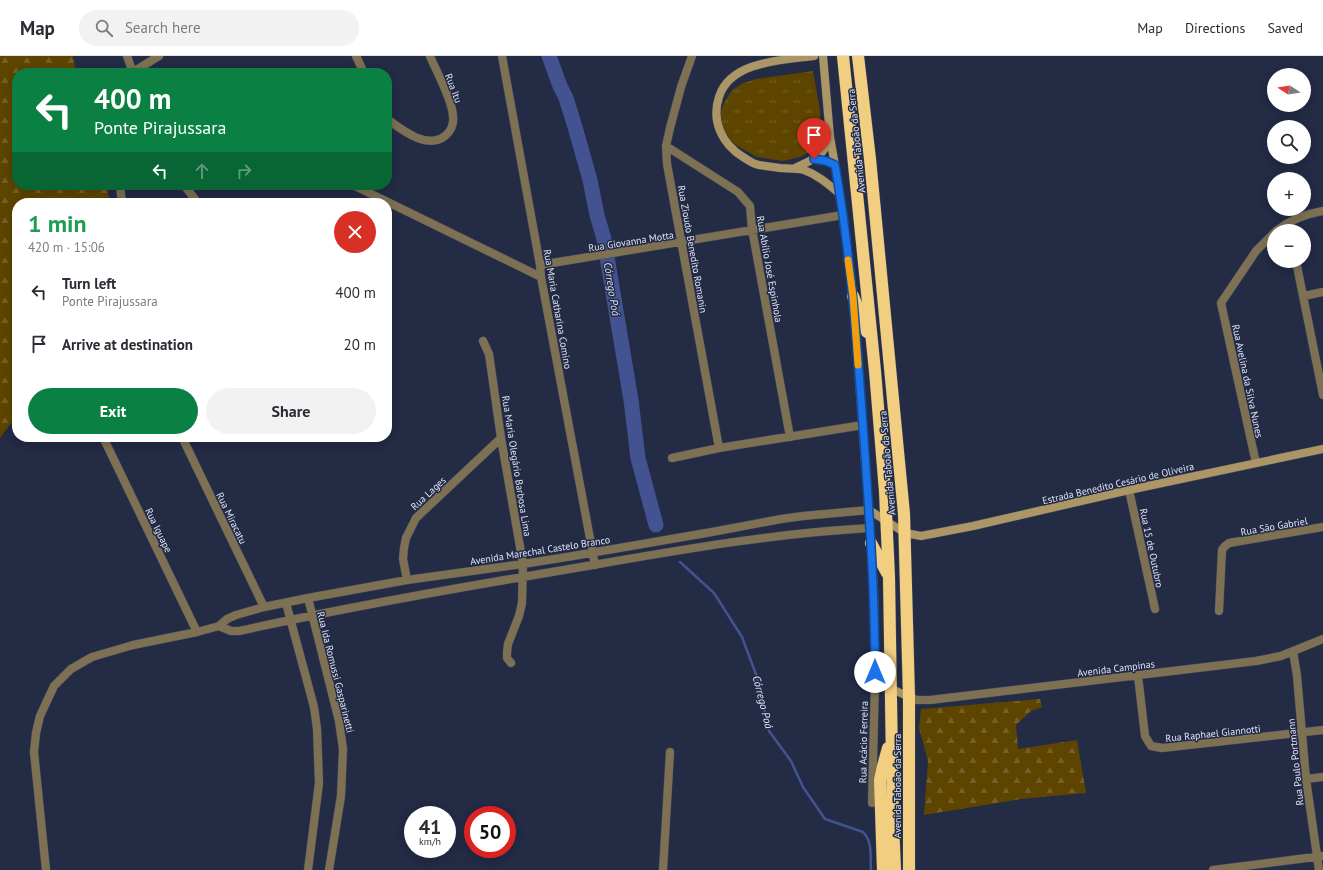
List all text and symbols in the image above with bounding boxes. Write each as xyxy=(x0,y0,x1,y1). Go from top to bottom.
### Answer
search box xyxy=(79,10,359,46)
text: Map xyxy=(20,16,55,40)
icon: search xyxy=(93,17,115,39)
text: Search here xyxy=(125,18,201,37)
text: Map xyxy=(1137,19,1163,37)
text: Directions xyxy=(1185,19,1245,37)
text: Saved xyxy=(1267,19,1303,37)
north arrow xyxy=(1267,68,1311,112)
map controls xyxy=(1267,68,1311,268)
street label: Rua Itu xyxy=(442,72,465,105)
text: 400 m xyxy=(94,80,171,117)
icon: left xyxy=(28,84,80,136)
street label: Avenida Taboão da Serra xyxy=(845,88,868,194)
text: Ponte Pirajussara xyxy=(94,116,226,139)
pin xyxy=(797,118,831,159)
button: search xyxy=(1267,120,1311,164)
icon: arrive xyxy=(803,124,825,146)
icon: left xyxy=(149,160,171,182)
icon: ahead xyxy=(191,160,213,182)
icon: right xyxy=(233,160,255,182)
button: + xyxy=(1267,172,1311,216)
street label: Rua Zioudo Benedito Romanin xyxy=(675,184,710,314)
text: 1 min xyxy=(28,208,87,239)
button: close xyxy=(334,211,376,253)
street label: Rua Abílio José Espinhola xyxy=(754,215,785,324)
button: − xyxy=(1267,224,1311,268)
street label: Rua Giovanna Motta xyxy=(587,228,675,255)
text: 420 m · 15:06 xyxy=(28,239,105,256)
street label: Rua Maria Catharina Comino xyxy=(541,248,574,370)
water label: Córrego Poá xyxy=(601,261,623,317)
text: Turn left xyxy=(62,274,116,293)
icon: left xyxy=(28,281,50,303)
text: 400 m xyxy=(335,283,376,302)
text: Ponte Pirajussara xyxy=(62,293,158,310)
street label: Rua Avelina da Silva Nunes xyxy=(1229,323,1266,439)
icon: arrive xyxy=(28,333,50,355)
text: Arrive at destination xyxy=(62,335,193,354)
text: 20 m xyxy=(343,335,376,354)
button: Exit xyxy=(28,388,198,434)
button: Share xyxy=(206,388,376,434)
street label: Rua Maria Olegário Barbosa Lima xyxy=(499,395,534,537)
street label: Avenida Taboão da Serra xyxy=(876,410,899,516)
street label: Estrada Benedito Cesário de Oliveira xyxy=(1041,460,1195,507)
street label: Rua Lages xyxy=(408,474,449,513)
street label: Rua Miracatu xyxy=(213,490,250,546)
street label: Rua Iguape xyxy=(142,506,175,555)
street label: Rua 15 de Outubro xyxy=(1137,507,1166,589)
street label: Rua São Gabriel xyxy=(1240,514,1309,539)
street label: Avenida Marechal Castelo Branco xyxy=(469,533,611,568)
street label: Rua Ida Romussi Gasparinetti xyxy=(314,610,357,734)
position arrow xyxy=(854,651,896,693)
street label: Avenida Campinas xyxy=(1077,657,1155,680)
water label: Córrego Poá xyxy=(750,674,776,731)
street label: Rua Acácio Ferreira xyxy=(856,701,871,783)
street label: Rua Paulo Portmann xyxy=(1284,718,1307,806)
street label: Rua Raphael Giannotti xyxy=(1165,722,1261,745)
street label: Avenida Taboão da Serra xyxy=(891,734,904,838)
speed limit sign: 50 xyxy=(464,806,516,858)
text: 41 xyxy=(419,814,441,840)
text: km/h xyxy=(419,835,441,848)

